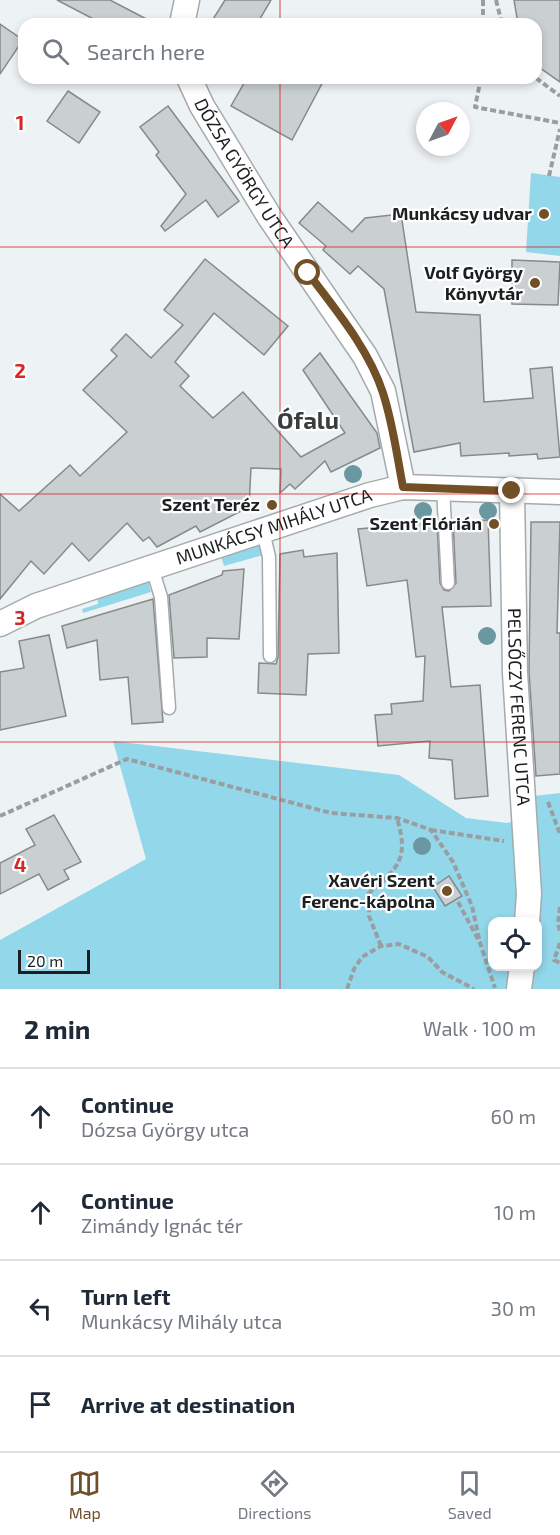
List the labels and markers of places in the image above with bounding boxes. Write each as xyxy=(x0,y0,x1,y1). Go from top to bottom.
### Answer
place label: Munkácsy udvar xyxy=(392,202,532,224)
marker: Munkácsy udvar xyxy=(537,207,551,221)
place label: Volf György Könyvtár xyxy=(424,261,524,304)
marker: Volf György Könyvtár xyxy=(528,276,542,290)
place label: Szent Teréz xyxy=(162,493,260,515)
marker: Szent Teréz xyxy=(265,498,279,512)
place label: Szent Flórián xyxy=(370,512,482,534)
marker: Szent Flórián xyxy=(487,517,501,531)
place label: Xavéri Szent Ferenc-kápolna xyxy=(301,869,436,912)
marker: Xavéri Szent Ferenc-kápolna xyxy=(440,884,454,898)

